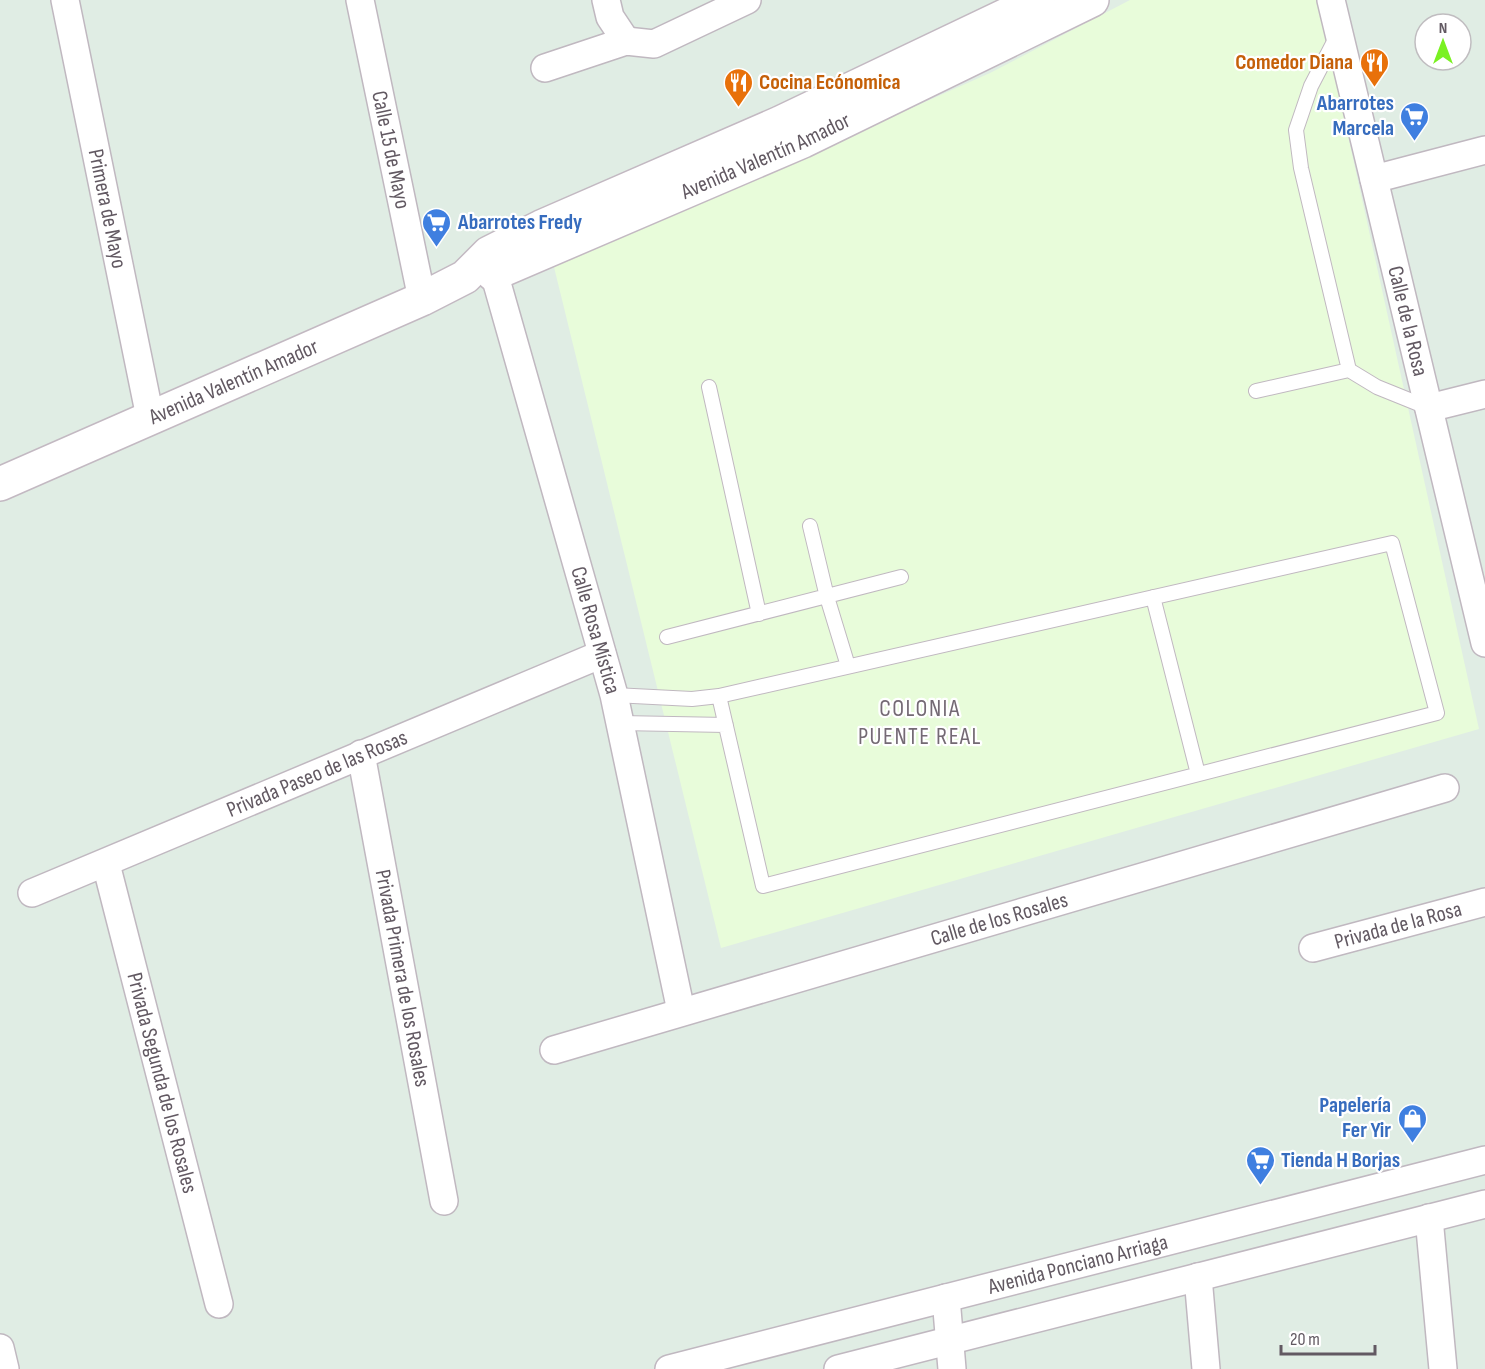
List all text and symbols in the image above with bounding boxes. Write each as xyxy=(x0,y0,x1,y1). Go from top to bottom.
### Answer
north arrow xyxy=(1413,12,1473,72)
text: N xyxy=(1439,19,1447,38)
restaurant icon: Comedor Diana xyxy=(1358,46,1390,88)
place label: Comedor Diana xyxy=(1235,49,1353,76)
restaurant icon: Cocina Ecónomica xyxy=(722,66,754,108)
place label: Cocina Ecónomica xyxy=(759,69,900,96)
street label: Calle 15 de Mayo xyxy=(366,88,416,211)
place label: Abarrotes Marcela xyxy=(1316,90,1394,142)
supermarket icon: Abarrotes Marcela xyxy=(1399,100,1431,142)
street label: Avenida Valentín Amador xyxy=(676,107,855,206)
street label: Primera de Mayo xyxy=(82,147,133,271)
supermarket icon: Abarrotes Fredy xyxy=(421,206,453,248)
place label: Abarrotes Fredy xyxy=(457,209,582,236)
street label: Calle de la Rosa xyxy=(1382,263,1434,379)
street label: Avenida Valentín Amador xyxy=(144,333,322,431)
street label: Calle Rosa Mística xyxy=(565,563,626,697)
district label: COLONIA PUENTE REAL xyxy=(858,694,982,751)
street label: Privada Paseo de las Rosas xyxy=(223,724,411,823)
street label: Privada Primera de los Rosales xyxy=(369,867,436,1089)
street label: Calle de los Rosales xyxy=(927,886,1071,952)
street label: Privada de la Rosa xyxy=(1331,895,1465,955)
street label: Privada Segunda de los Rosales xyxy=(121,970,204,1196)
place label: Papelería Fer Yir xyxy=(1319,1092,1391,1144)
shop icon: Papelería Fer Yir xyxy=(1396,1102,1428,1144)
supermarket icon: Tienda H Borjas xyxy=(1244,1144,1276,1186)
place label: Tienda H Borjas xyxy=(1281,1147,1400,1174)
street label: Avenida Ponciano Arriaga xyxy=(984,1228,1170,1300)
scale bar xyxy=(1281,1318,1376,1356)
text: 20 m xyxy=(1290,1329,1320,1350)

